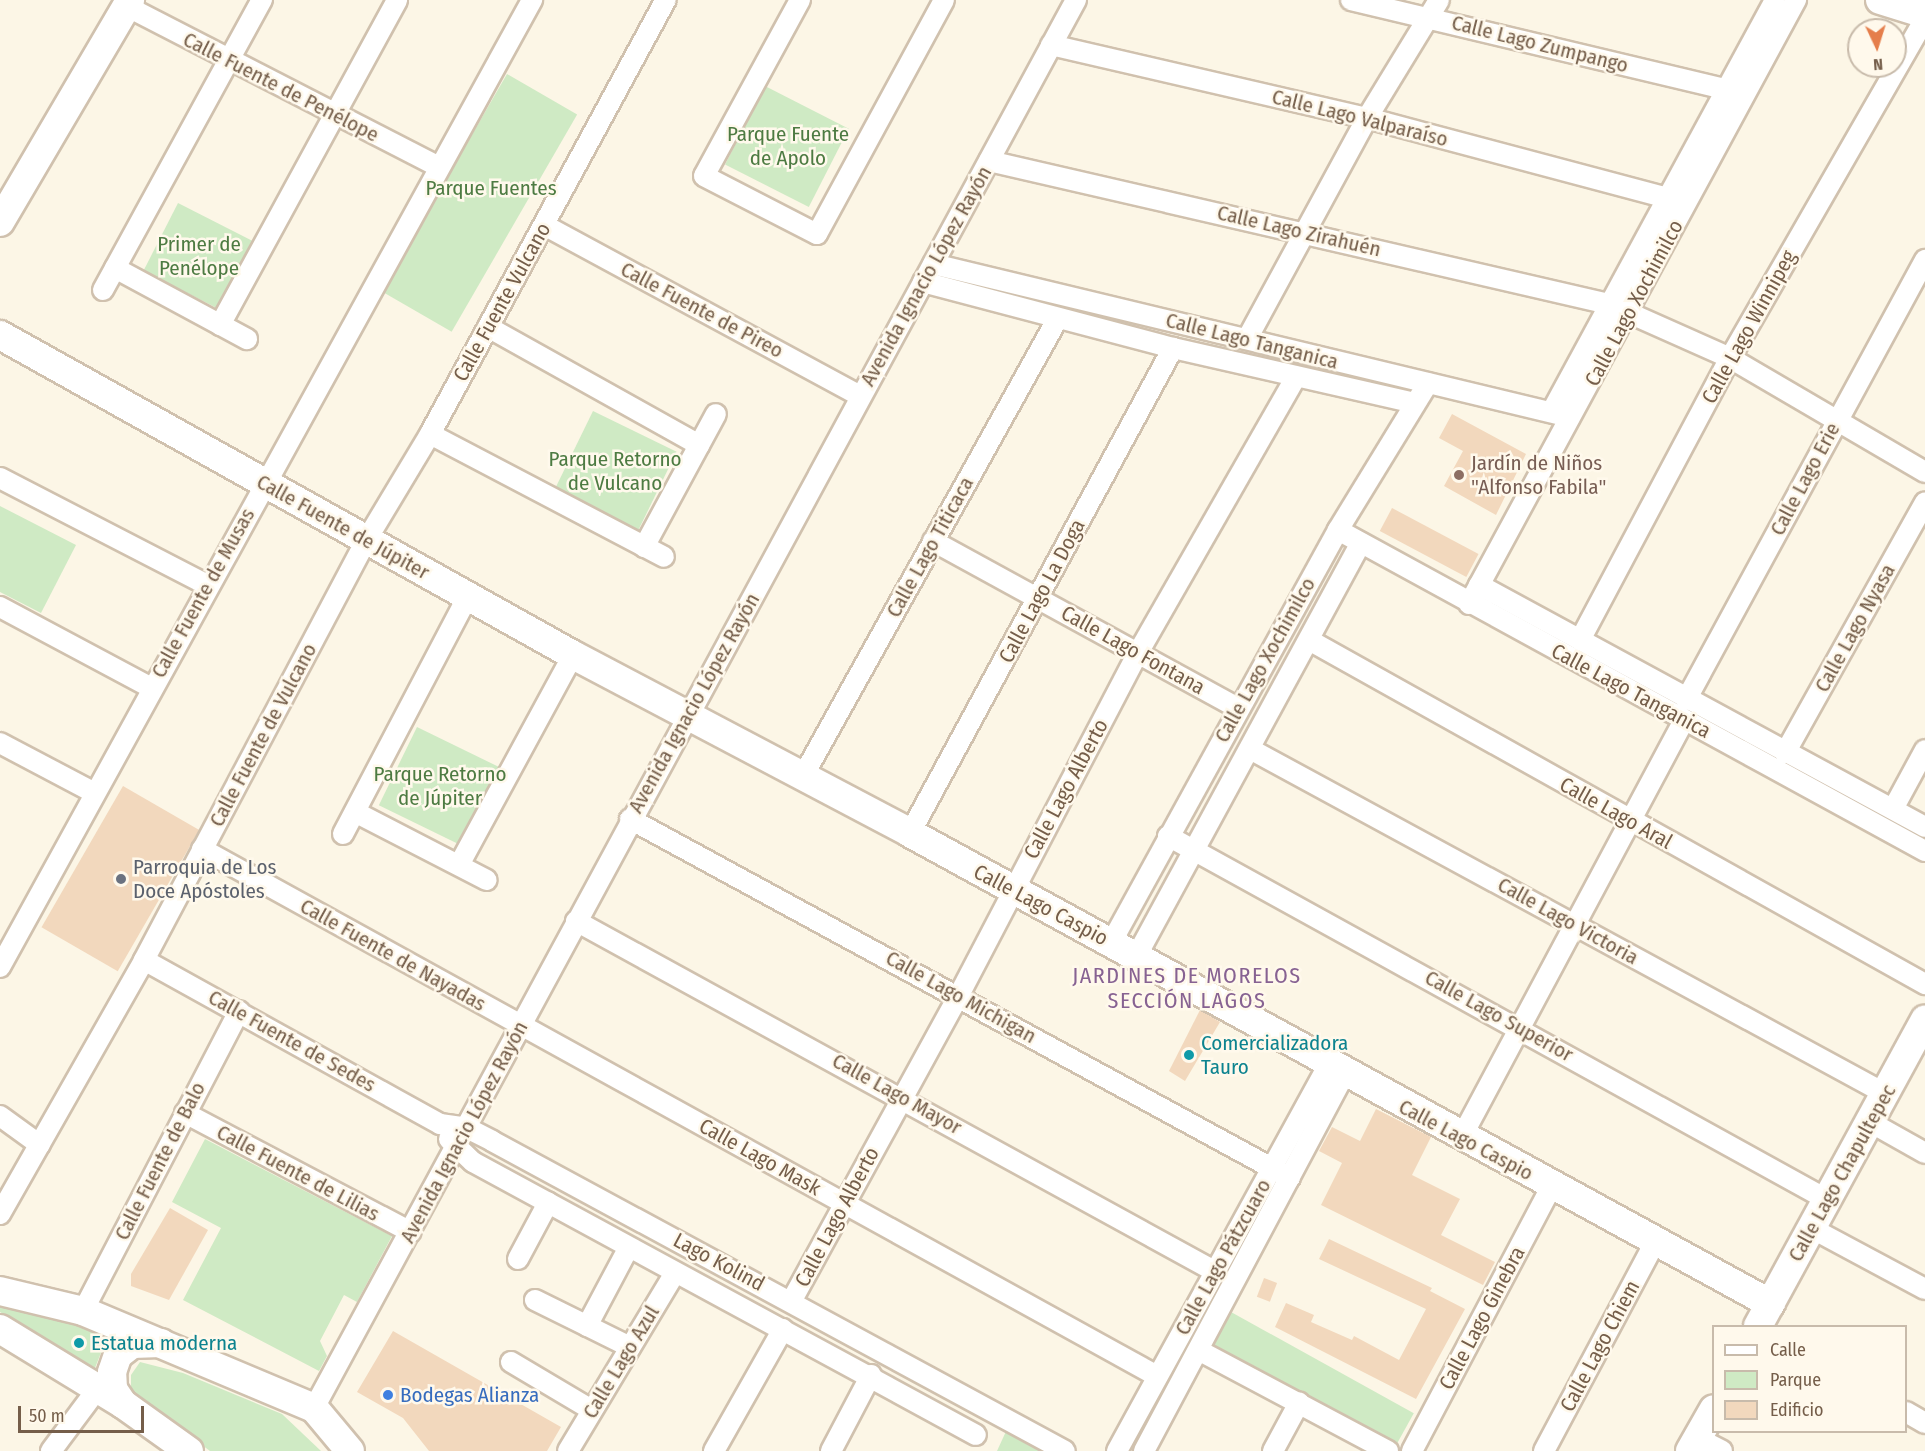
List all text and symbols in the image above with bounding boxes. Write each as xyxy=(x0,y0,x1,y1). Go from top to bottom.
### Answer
street label: Calle Lago Zumpango xyxy=(1449,10,1631,78)
north arrow xyxy=(1847,18,1907,78)
street label: Calle Fuente de Penélope xyxy=(179,27,383,147)
text: N xyxy=(1873,55,1884,74)
street label: Calle Lago Valparaíso xyxy=(1269,84,1451,152)
park label: Parque Fuente de Apolo xyxy=(727,121,849,171)
street label: Avenida Ignacio López Rayón xyxy=(855,162,997,390)
park label: Parque Fuentes xyxy=(425,175,557,201)
street label: Calle Lago Zirahuén xyxy=(1215,200,1383,262)
street label: Calle Lago Xochimilco xyxy=(1580,216,1688,390)
street label: Calle Fuente Vulcano xyxy=(448,218,556,386)
park label: Primer de Penélope xyxy=(157,231,241,281)
street label: Calle Lago Winnipeg xyxy=(1696,246,1802,408)
street label: Calle Fuente de Pireo xyxy=(616,256,788,364)
street label: Calle Lago Tanganica xyxy=(1163,307,1341,375)
street label: Calle Lago Erie xyxy=(1765,418,1845,540)
park label: Parque Retorno de Vulcano xyxy=(548,446,682,496)
place label: Jardín de Niños "Alfonso Fabila" xyxy=(1471,450,1606,500)
marker: Jardín de Niños "Alfonso Fabila" xyxy=(1452,468,1466,482)
street label: Calle Fuente de Júpiter xyxy=(252,469,434,585)
street label: Calle Lago Titicaca xyxy=(881,472,979,622)
street label: Calle Fuente de Musas xyxy=(146,504,260,682)
street label: Calle Lago La Doga xyxy=(994,515,1090,667)
street label: Calle Lago Nyasa xyxy=(1809,560,1901,696)
street label: Calle Lago Xochimilco xyxy=(1209,573,1321,747)
street label: Avenida Ignacio López Rayón xyxy=(623,589,765,817)
street label: Calle Lago Fontana xyxy=(1057,600,1209,700)
street label: Calle Lago Tanganica xyxy=(1547,638,1715,744)
street label: Calle Fuente de Vulcano xyxy=(204,639,322,831)
street label: Calle Lago Alberto xyxy=(1019,715,1113,863)
park label: Parque Retorno de Júpiter xyxy=(373,761,507,811)
street label: Calle Lago Aral xyxy=(1555,772,1677,854)
place label: Parroquia de Los Doce Apóstoles xyxy=(133,854,276,904)
street label: Calle Lago Caspio xyxy=(969,859,1113,951)
marker: Parroquia de Los Doce Apóstoles xyxy=(114,872,128,886)
street label: Calle Lago Victoria xyxy=(1493,872,1643,970)
street label: Calle Fuente de Nayadas xyxy=(296,893,490,1017)
street label: Calle Lago Michigan xyxy=(881,945,1041,1049)
district label: JARDINES DE MORELOS SECCIÓN LAGOS xyxy=(1072,962,1302,1014)
street label: Calle Lago Superior xyxy=(1421,965,1577,1067)
street label: Calle Fuente de Sedes xyxy=(204,985,380,1097)
street label: Avenida Ignacio López Rayón xyxy=(395,1017,533,1247)
place label: Comercializadora Tauro xyxy=(1201,1030,1348,1080)
street label: Calle Lago Mayor xyxy=(828,1048,966,1140)
marker: Comercializadora Tauro xyxy=(1182,1048,1196,1062)
street label: Calle Fuente de Balo xyxy=(109,1078,211,1244)
street label: Calle Lago Chapultepec xyxy=(1783,1080,1901,1266)
street label: Calle Lago Caspio xyxy=(1394,1094,1538,1186)
street label: Calle Lago Mask xyxy=(695,1113,825,1201)
street label: Calle Fuente de Lilias xyxy=(212,1119,384,1227)
street label: Calle Lago Alberto xyxy=(790,1143,884,1291)
street label: Calle Lago Pátzcuaro xyxy=(1170,1175,1276,1339)
street label: Lago Kolind xyxy=(669,1227,769,1297)
street label: Calle Lago Ginebra xyxy=(1434,1242,1530,1394)
street label: Calle Lago Chiem xyxy=(1555,1276,1645,1416)
street label: Calle Lago Azul xyxy=(577,1301,665,1423)
legend xyxy=(1712,1325,1907,1433)
place label: Estatua moderna xyxy=(91,1330,237,1356)
marker: Estatua moderna xyxy=(72,1336,86,1350)
text: Calle xyxy=(1770,1339,1806,1361)
text: Parque xyxy=(1770,1369,1821,1391)
place label: Bodegas Alianza xyxy=(400,1382,539,1408)
marker: Bodegas Alianza xyxy=(381,1388,395,1402)
scale bar xyxy=(21,1394,147,1432)
text: Edificio xyxy=(1770,1399,1823,1421)
text: 50 m xyxy=(29,1405,65,1427)

